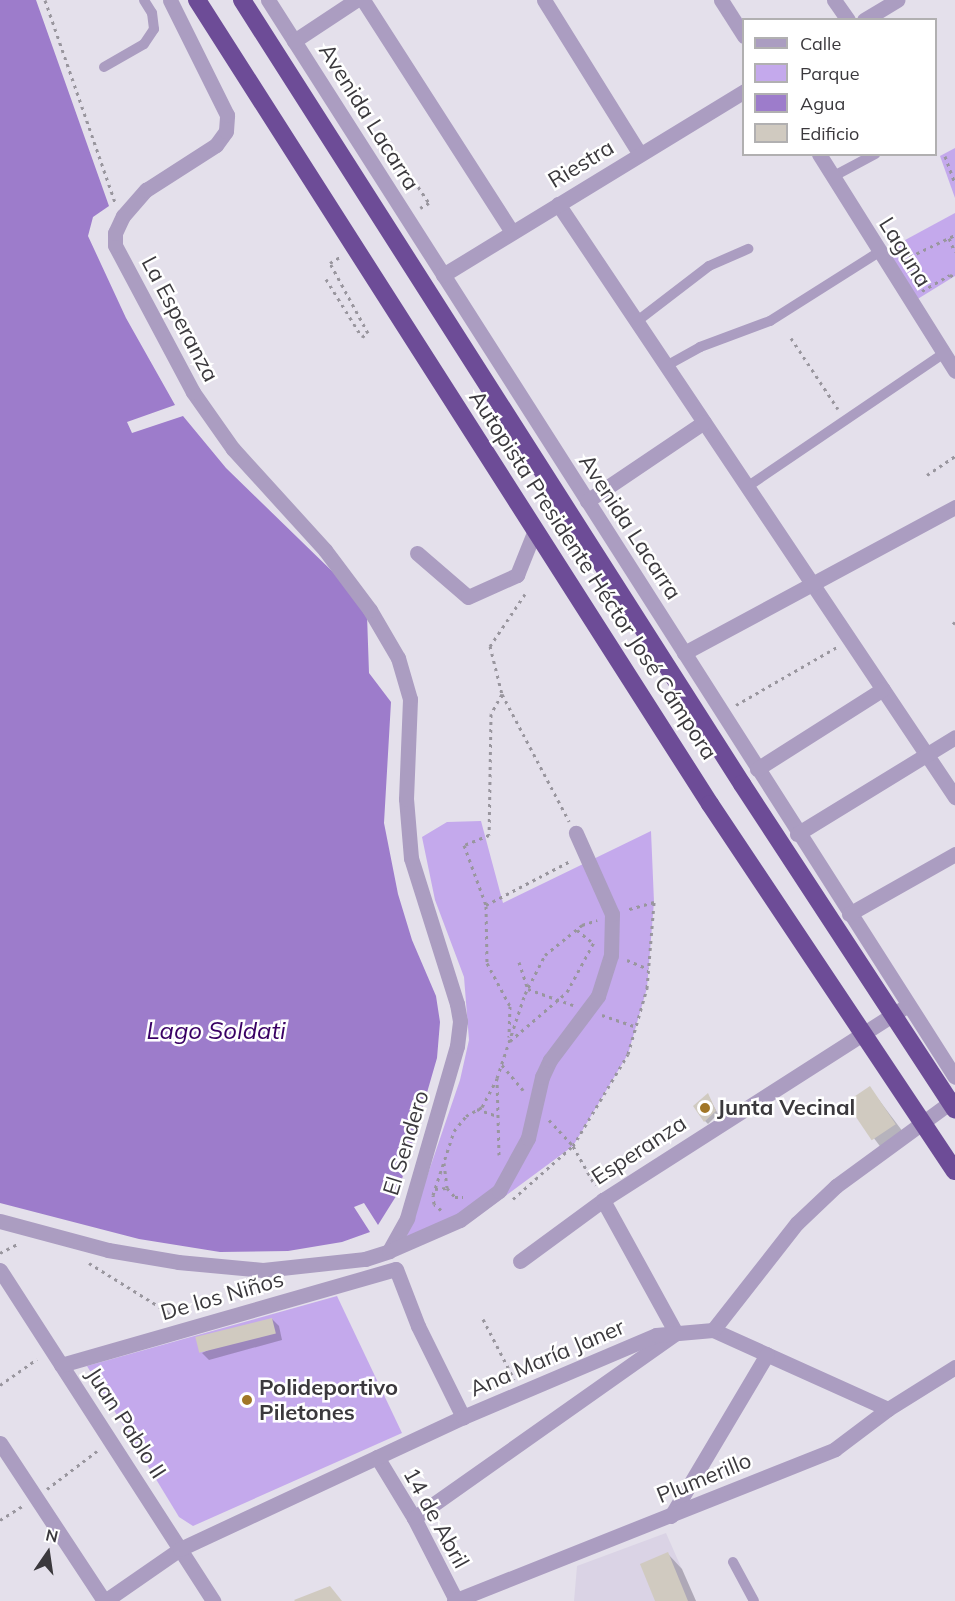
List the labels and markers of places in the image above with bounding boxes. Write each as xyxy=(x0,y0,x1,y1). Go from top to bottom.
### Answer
place label: Junta Vecinal xyxy=(717,1095,855,1121)
marker: Junta Vecinal xyxy=(698,1101,712,1115)
place label: Polideportivo Piletones xyxy=(259,1374,398,1426)
marker: Polideportivo Piletones xyxy=(240,1393,254,1407)

